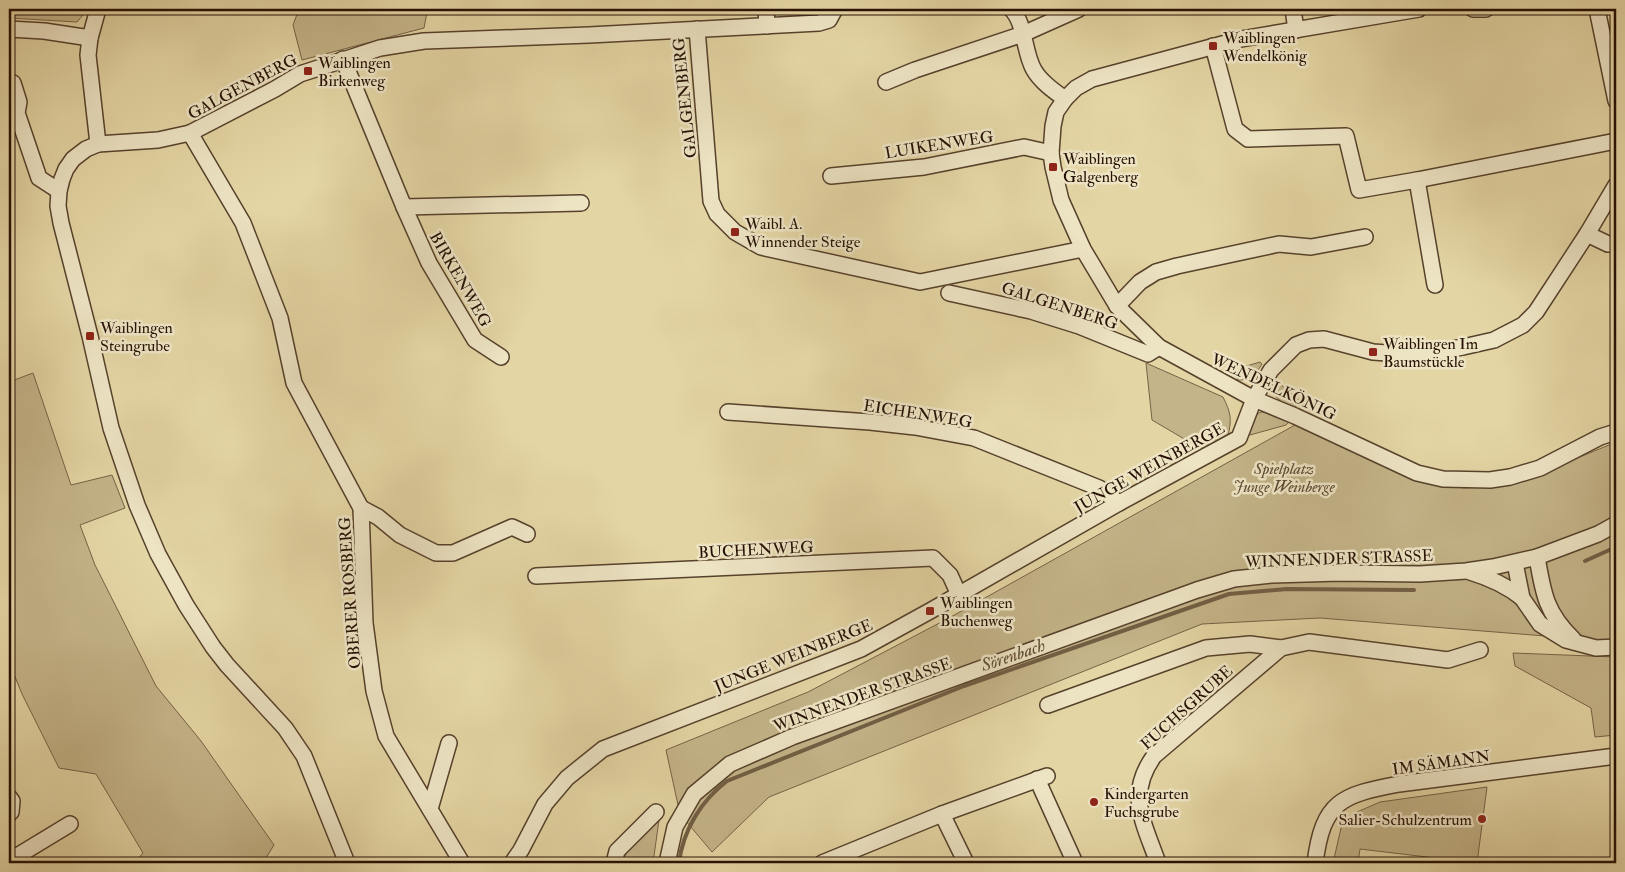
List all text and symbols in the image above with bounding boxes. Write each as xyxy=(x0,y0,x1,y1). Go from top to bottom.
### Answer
place label: Waiblingen Wendelkönig xyxy=(1222,28,1308,66)
street label: GALGENBERG xyxy=(669,37,701,159)
marker: Waiblingen Wendelkönig xyxy=(1207,40,1219,52)
street label: GALGENBERG xyxy=(184,50,301,124)
place label: Waiblingen Birkenweg xyxy=(317,53,391,91)
marker: Waiblingen Birkenweg xyxy=(302,65,314,77)
street label: LUIKENWEG xyxy=(883,127,995,163)
place label: Waiblingen Galgenberg xyxy=(1062,149,1139,187)
marker: Waiblingen Galgenberg xyxy=(1047,161,1059,173)
place label: Waibl. A. Winnender Steige xyxy=(744,214,861,252)
marker: Waibl. A. Winnender Steige xyxy=(729,226,741,238)
street label: BIRKENWEG xyxy=(425,228,495,331)
street label: GALGENBERG xyxy=(999,278,1120,334)
place label: Waiblingen Steingrube xyxy=(99,318,173,356)
marker: Waiblingen Steingrube xyxy=(84,330,96,342)
place label: Waiblingen Im Baumstückle xyxy=(1382,334,1479,372)
marker: Waiblingen Im Baumstückle xyxy=(1367,346,1379,358)
street label: WENDELKÖNIG xyxy=(1207,349,1339,425)
street label: EICHENWEG xyxy=(862,396,974,432)
street label: JUNGE WEINBERGE xyxy=(1070,418,1229,519)
park label: Spielplatz Junge Weinberge xyxy=(1233,459,1335,497)
street label: OBERER ROSBERG xyxy=(335,516,365,670)
street label: BUCHENWEG xyxy=(698,537,814,563)
street label: WINNENDER STRASSE xyxy=(1244,546,1433,572)
place label: Waiblingen Buchenweg xyxy=(939,593,1014,631)
marker: Waiblingen Buchenweg xyxy=(924,605,936,617)
street label: JUNGE WEINBERGE xyxy=(710,615,876,698)
water label: Sörenbach xyxy=(977,634,1048,677)
street label: WINNENDER STRASSE xyxy=(770,653,954,737)
street label: FUCHSGRUBE xyxy=(1137,661,1237,754)
street label: IM SÄMANN xyxy=(1391,746,1492,780)
place label: Kindergarten Fuchsgrube xyxy=(1104,784,1189,822)
marker: Kindergarten Fuchsgrube xyxy=(1088,796,1100,808)
place label: Salier-Schulzentrum xyxy=(1338,810,1473,830)
marker: Salier-Schulzentrum xyxy=(1476,813,1488,825)

